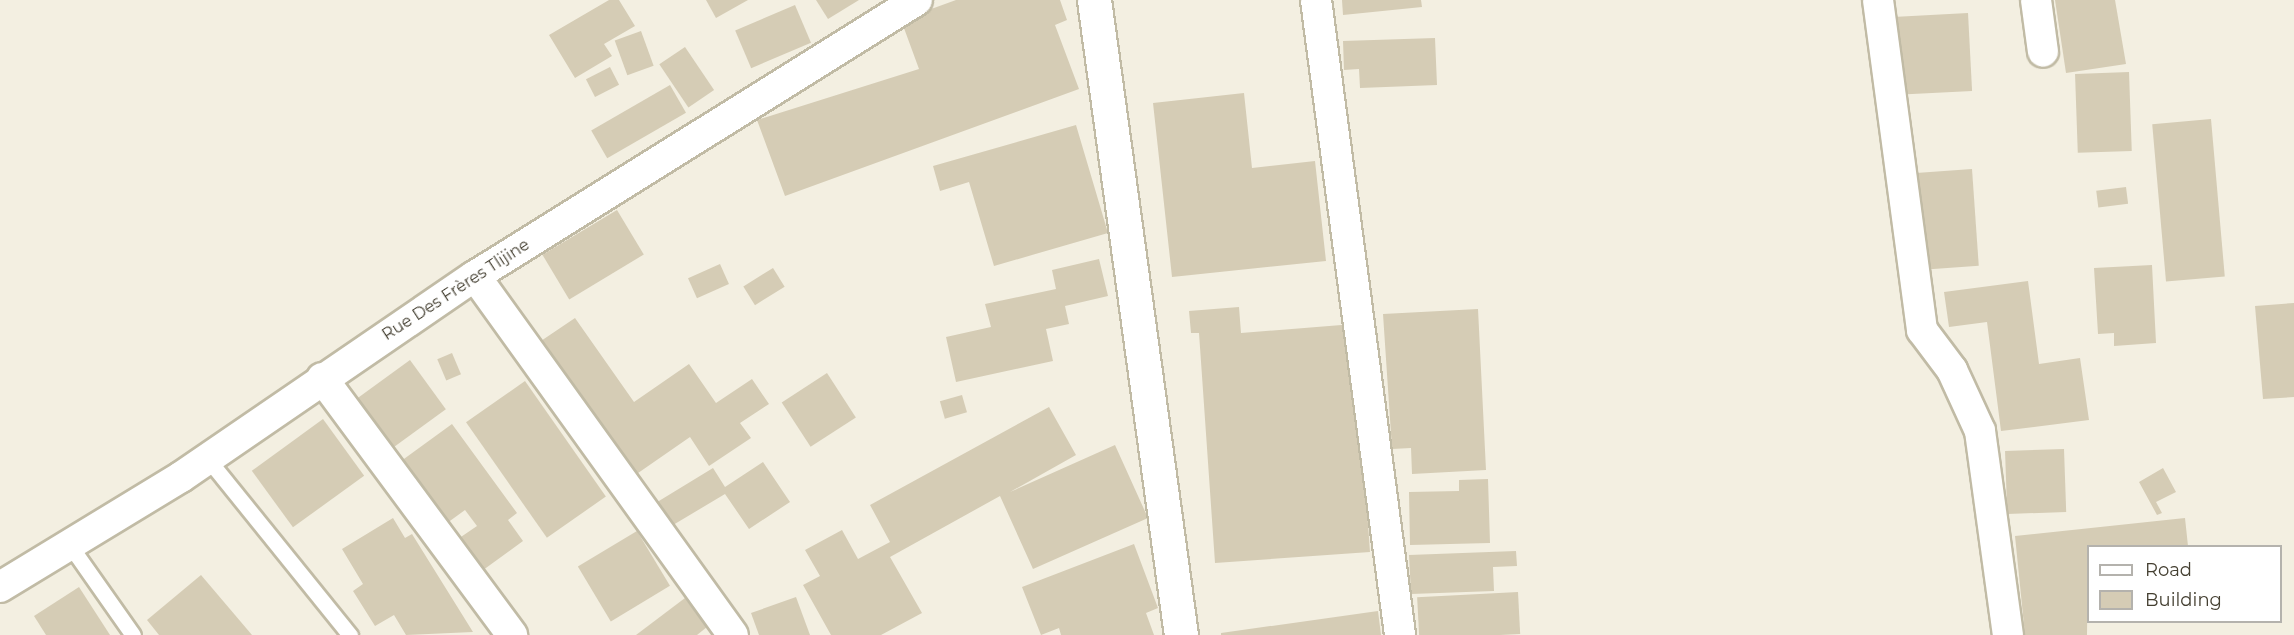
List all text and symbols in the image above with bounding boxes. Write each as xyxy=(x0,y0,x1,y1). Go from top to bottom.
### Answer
street label: Rue Des Frères Tlijine xyxy=(379,235,533,345)
legend xyxy=(2087,545,2282,623)
text: Road xyxy=(2145,559,2192,581)
text: Building xyxy=(2145,589,2222,611)

